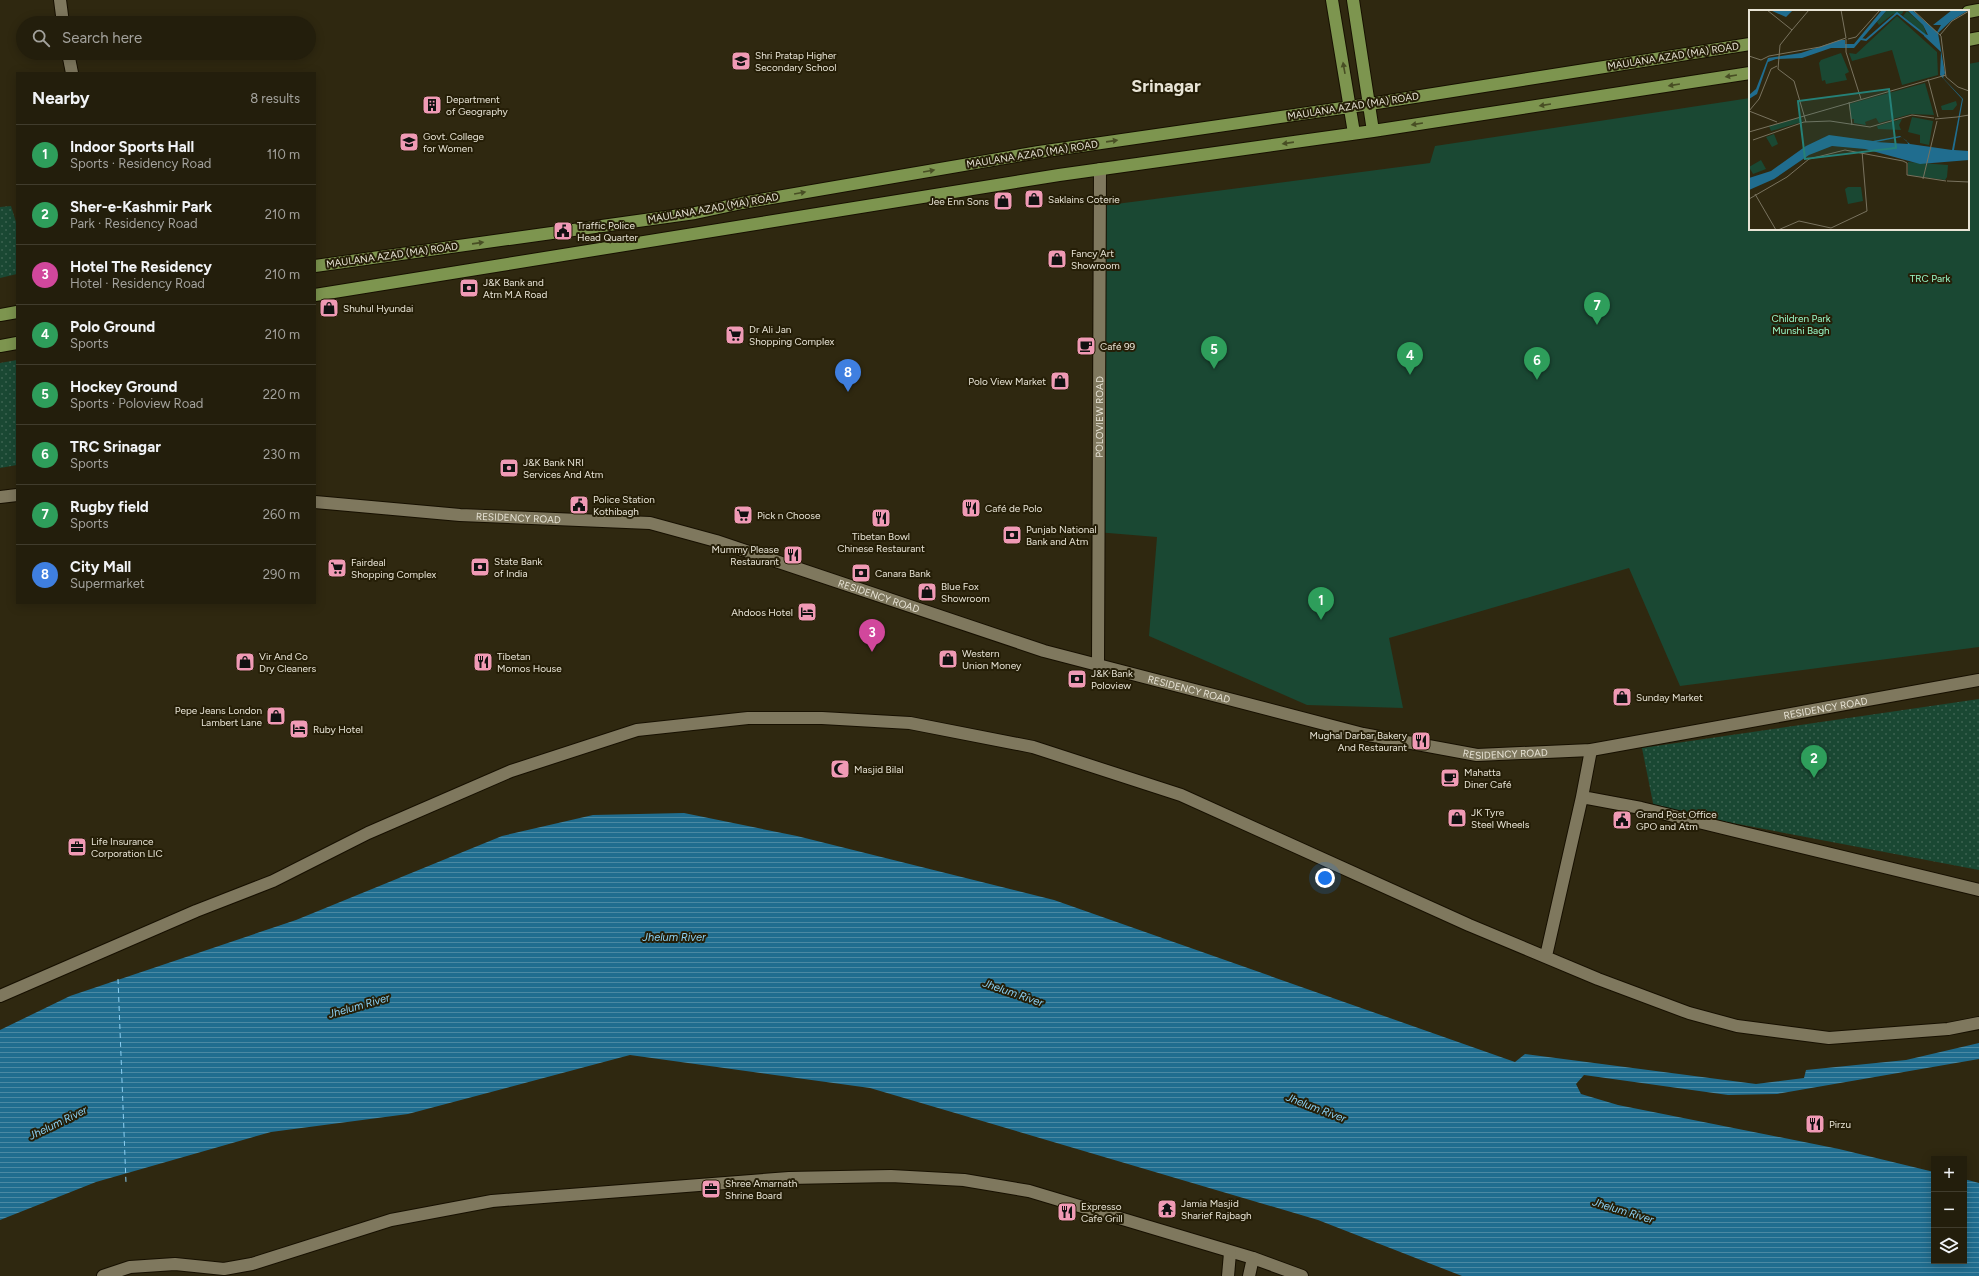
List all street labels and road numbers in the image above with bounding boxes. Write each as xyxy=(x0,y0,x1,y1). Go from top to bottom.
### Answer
street label: MAULANA AZAD (MA) ROAD xyxy=(1606,39,1740,73)
street label: MAULANA AZAD (MA) ROAD xyxy=(1286,89,1420,123)
street label: MAULANA AZAD (MA) ROAD xyxy=(965,137,1099,171)
street label: MAULANA AZAD (MA) ROAD xyxy=(646,190,780,226)
street label: MAULANA AZAD (MA) ROAD xyxy=(325,239,459,271)
street label: POLOVIEW ROAD xyxy=(1092,376,1106,458)
street label: RESIDENCY ROAD xyxy=(476,509,561,526)
street label: RESIDENCY ROAD xyxy=(837,576,921,615)
street label: RESIDENCY ROAD xyxy=(1146,672,1232,706)
street label: RESIDENCY ROAD xyxy=(1782,694,1869,722)
street label: RESIDENCY ROAD xyxy=(1462,745,1548,762)

